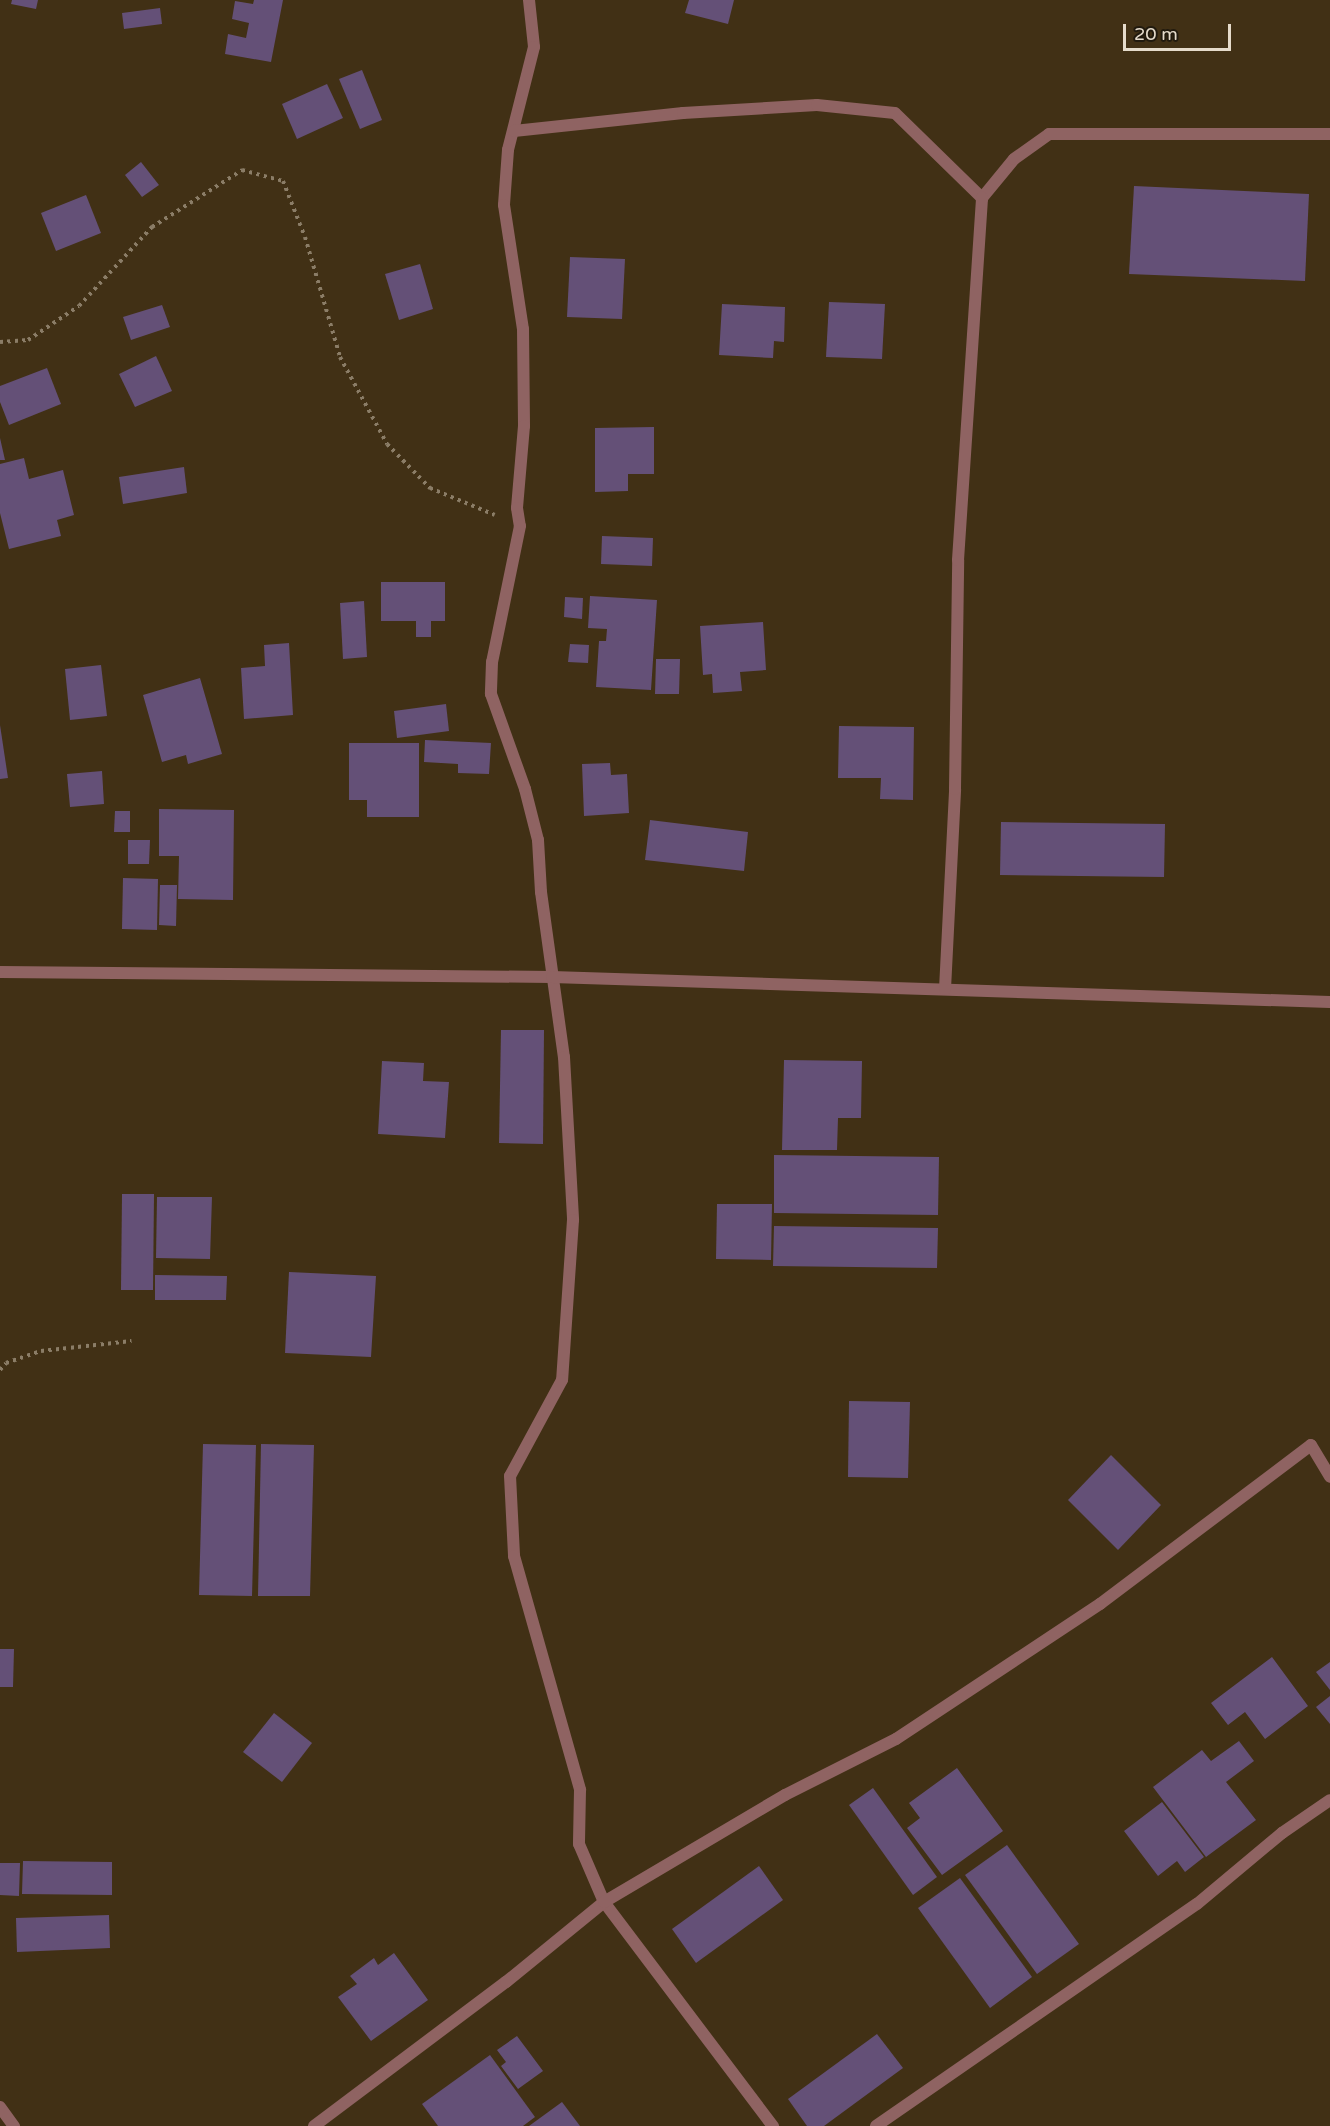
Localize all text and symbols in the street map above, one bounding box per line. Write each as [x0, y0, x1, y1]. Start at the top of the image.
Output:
scale bar [1126, 12, 1234, 50]
text: 20 m [1134, 23, 1178, 45]

